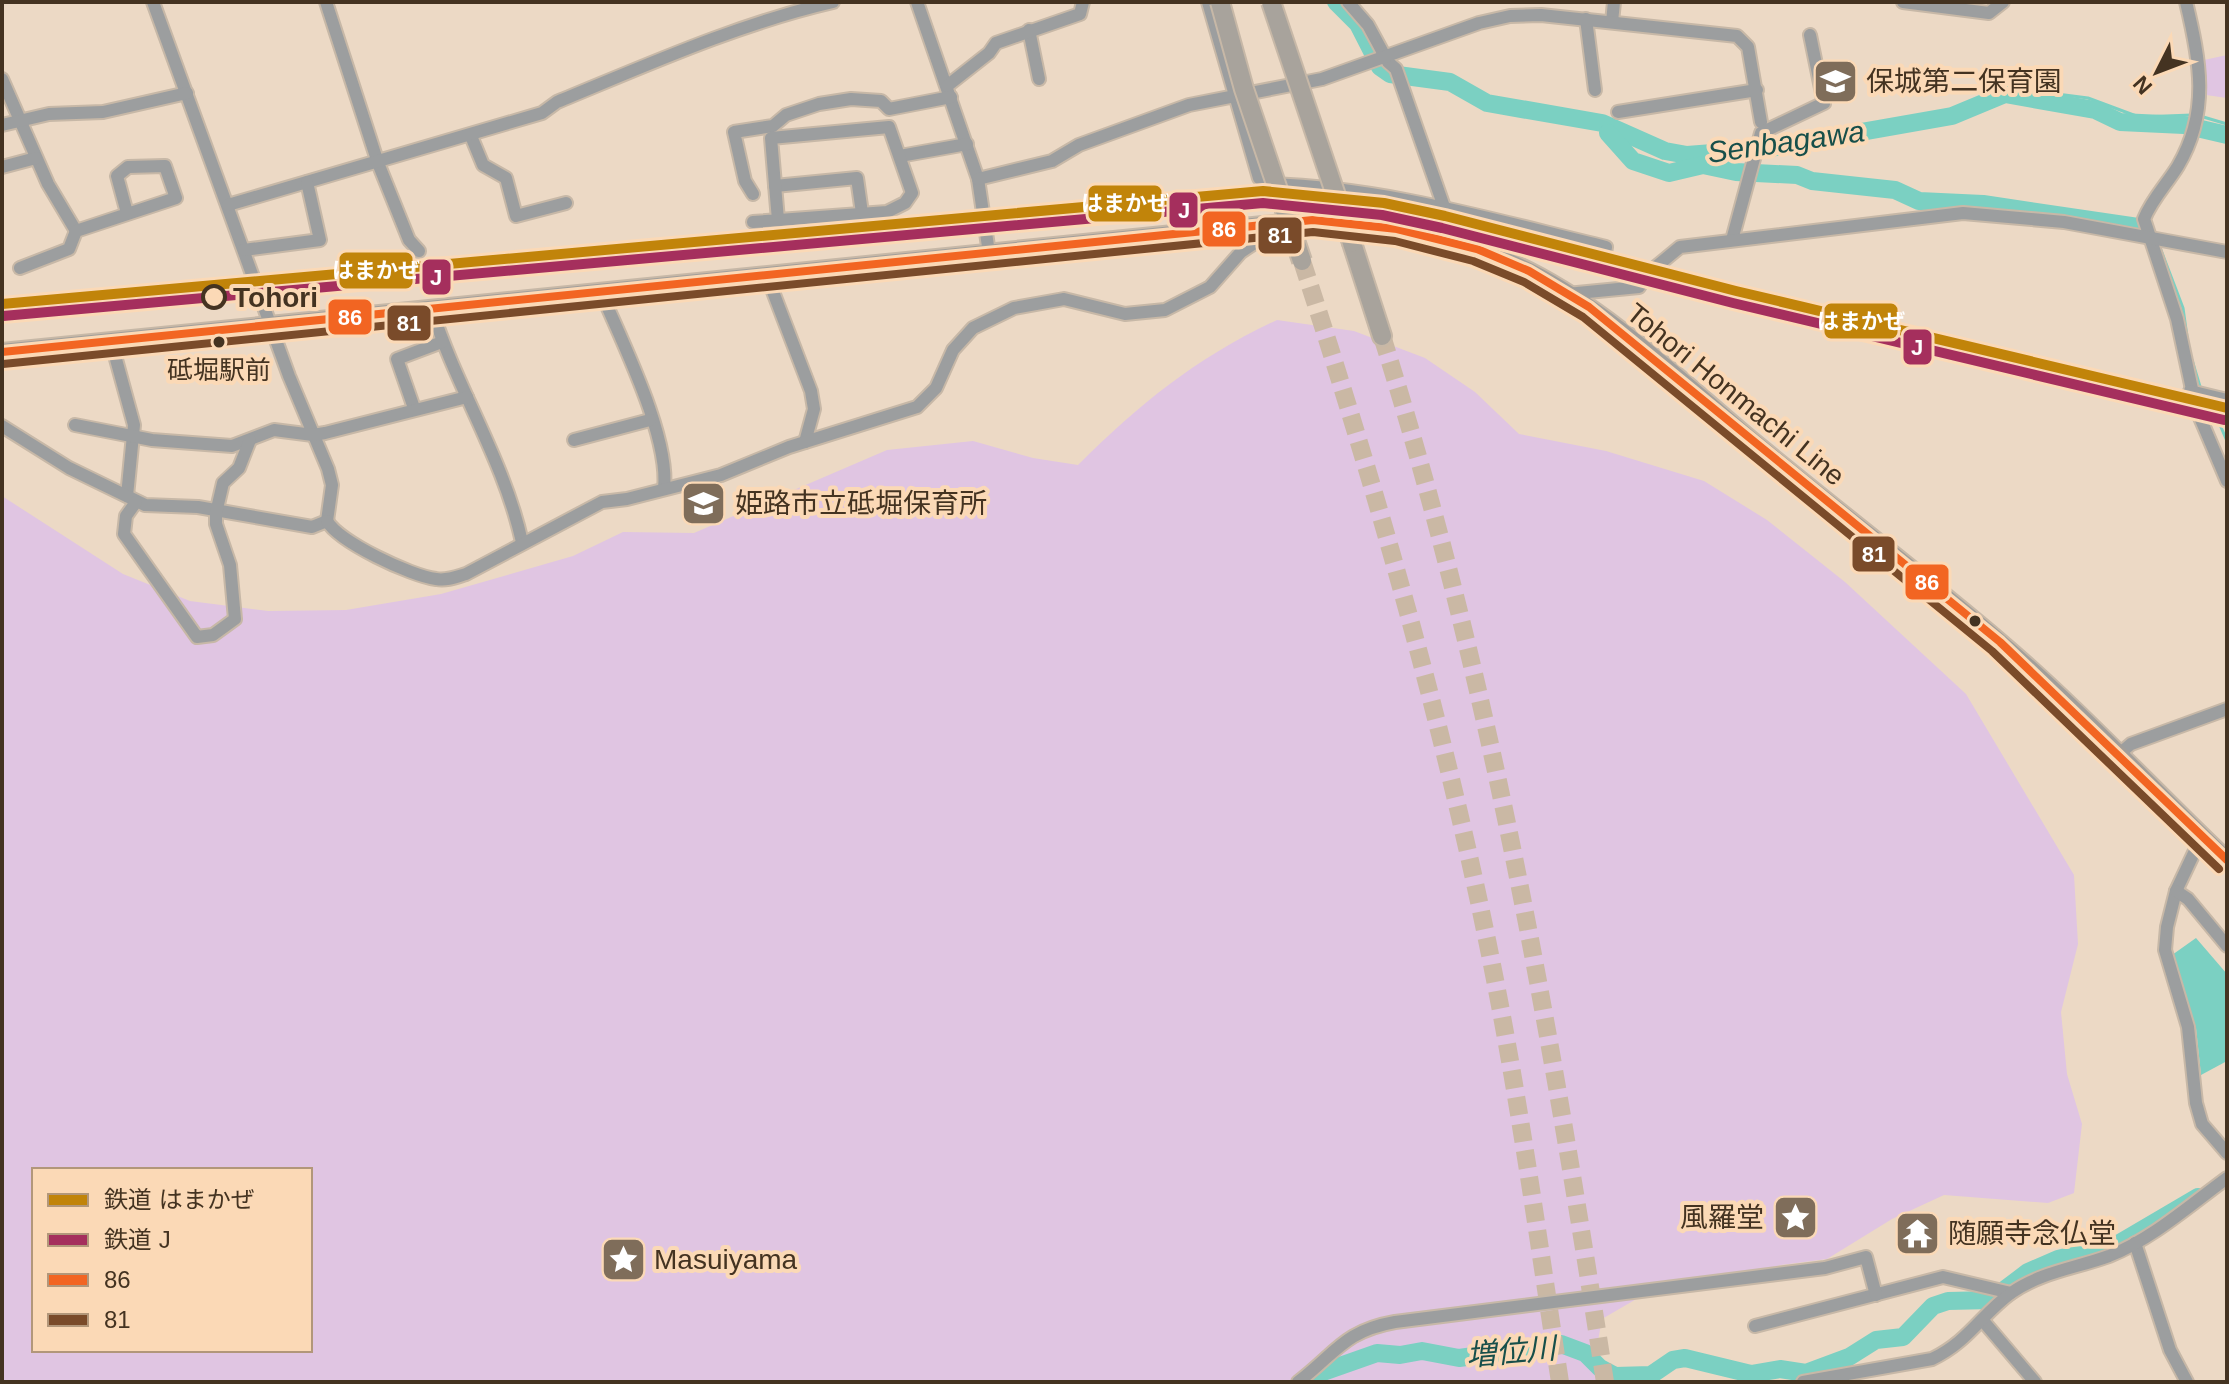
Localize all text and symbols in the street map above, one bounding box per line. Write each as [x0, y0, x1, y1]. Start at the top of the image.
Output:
north arrow [2117, 32, 2197, 112]
school or university icon: 保城第二保育園 [1811, 57, 1859, 105]
place label: 保城第二保育園 [1866, 66, 2062, 97]
text: N [2128, 71, 2157, 99]
water label: Senbagawa [1705, 114, 1867, 169]
line badge: はまかぜ [1087, 184, 1163, 223]
text: はまかぜ [1081, 191, 1169, 216]
line badge: J [1168, 191, 1199, 229]
text: J [1178, 198, 1190, 223]
line badge: 86 [1201, 210, 1247, 248]
line badge: 81 [1257, 216, 1303, 255]
text: 86 [1212, 217, 1236, 242]
text: 81 [1268, 223, 1292, 248]
line badge: はまかぜ [338, 251, 414, 290]
text: はまかぜ [332, 258, 420, 283]
line badge: J [421, 258, 452, 296]
text: J [430, 265, 442, 290]
place label: Tohori [233, 282, 318, 313]
marker: Tohori [202, 285, 226, 309]
street label: Tohori Honmachi Line [1621, 297, 1851, 492]
line badge: 86 [327, 298, 373, 336]
line badge: はまかぜ [1823, 302, 1899, 340]
line badge: 81 [386, 304, 432, 342]
text: 86 [338, 305, 362, 330]
text: はまかぜ [1817, 309, 1905, 334]
text: 81 [397, 311, 421, 336]
line badge: J [1902, 328, 1933, 366]
marker: 砥堀駅前 [211, 334, 227, 350]
text: J [1911, 335, 1923, 360]
place label: 砥堀駅前 [167, 355, 271, 385]
school or university icon: 姫路市立砥堀保育所 [680, 479, 728, 527]
place label: 姫路市立砥堀保育所 [735, 488, 987, 519]
line badge: 81 [1851, 535, 1896, 573]
text: 81 [1862, 542, 1886, 567]
line badge: 86 [1904, 563, 1950, 601]
text: 86 [1915, 570, 1939, 595]
unlabelled marker [1967, 613, 1983, 629]
legend [32, 1168, 312, 1352]
text: 鉄道 はまかぜ [104, 1186, 255, 1213]
place icon: 風羅堂 [1771, 1193, 1819, 1241]
place label: 風羅堂 [1680, 1202, 1764, 1233]
temple icon: 随願寺念仏堂 [1893, 1209, 1941, 1257]
place label: 随願寺念仏堂 [1948, 1218, 2116, 1249]
text: 鉄道 J [104, 1226, 171, 1253]
place icon: Masuiyama [599, 1235, 647, 1283]
place label: Masuiyama [654, 1244, 798, 1275]
text: 86 [104, 1266, 131, 1293]
text: 81 [104, 1306, 131, 1333]
water label: 増位川 [1465, 1331, 1560, 1372]

